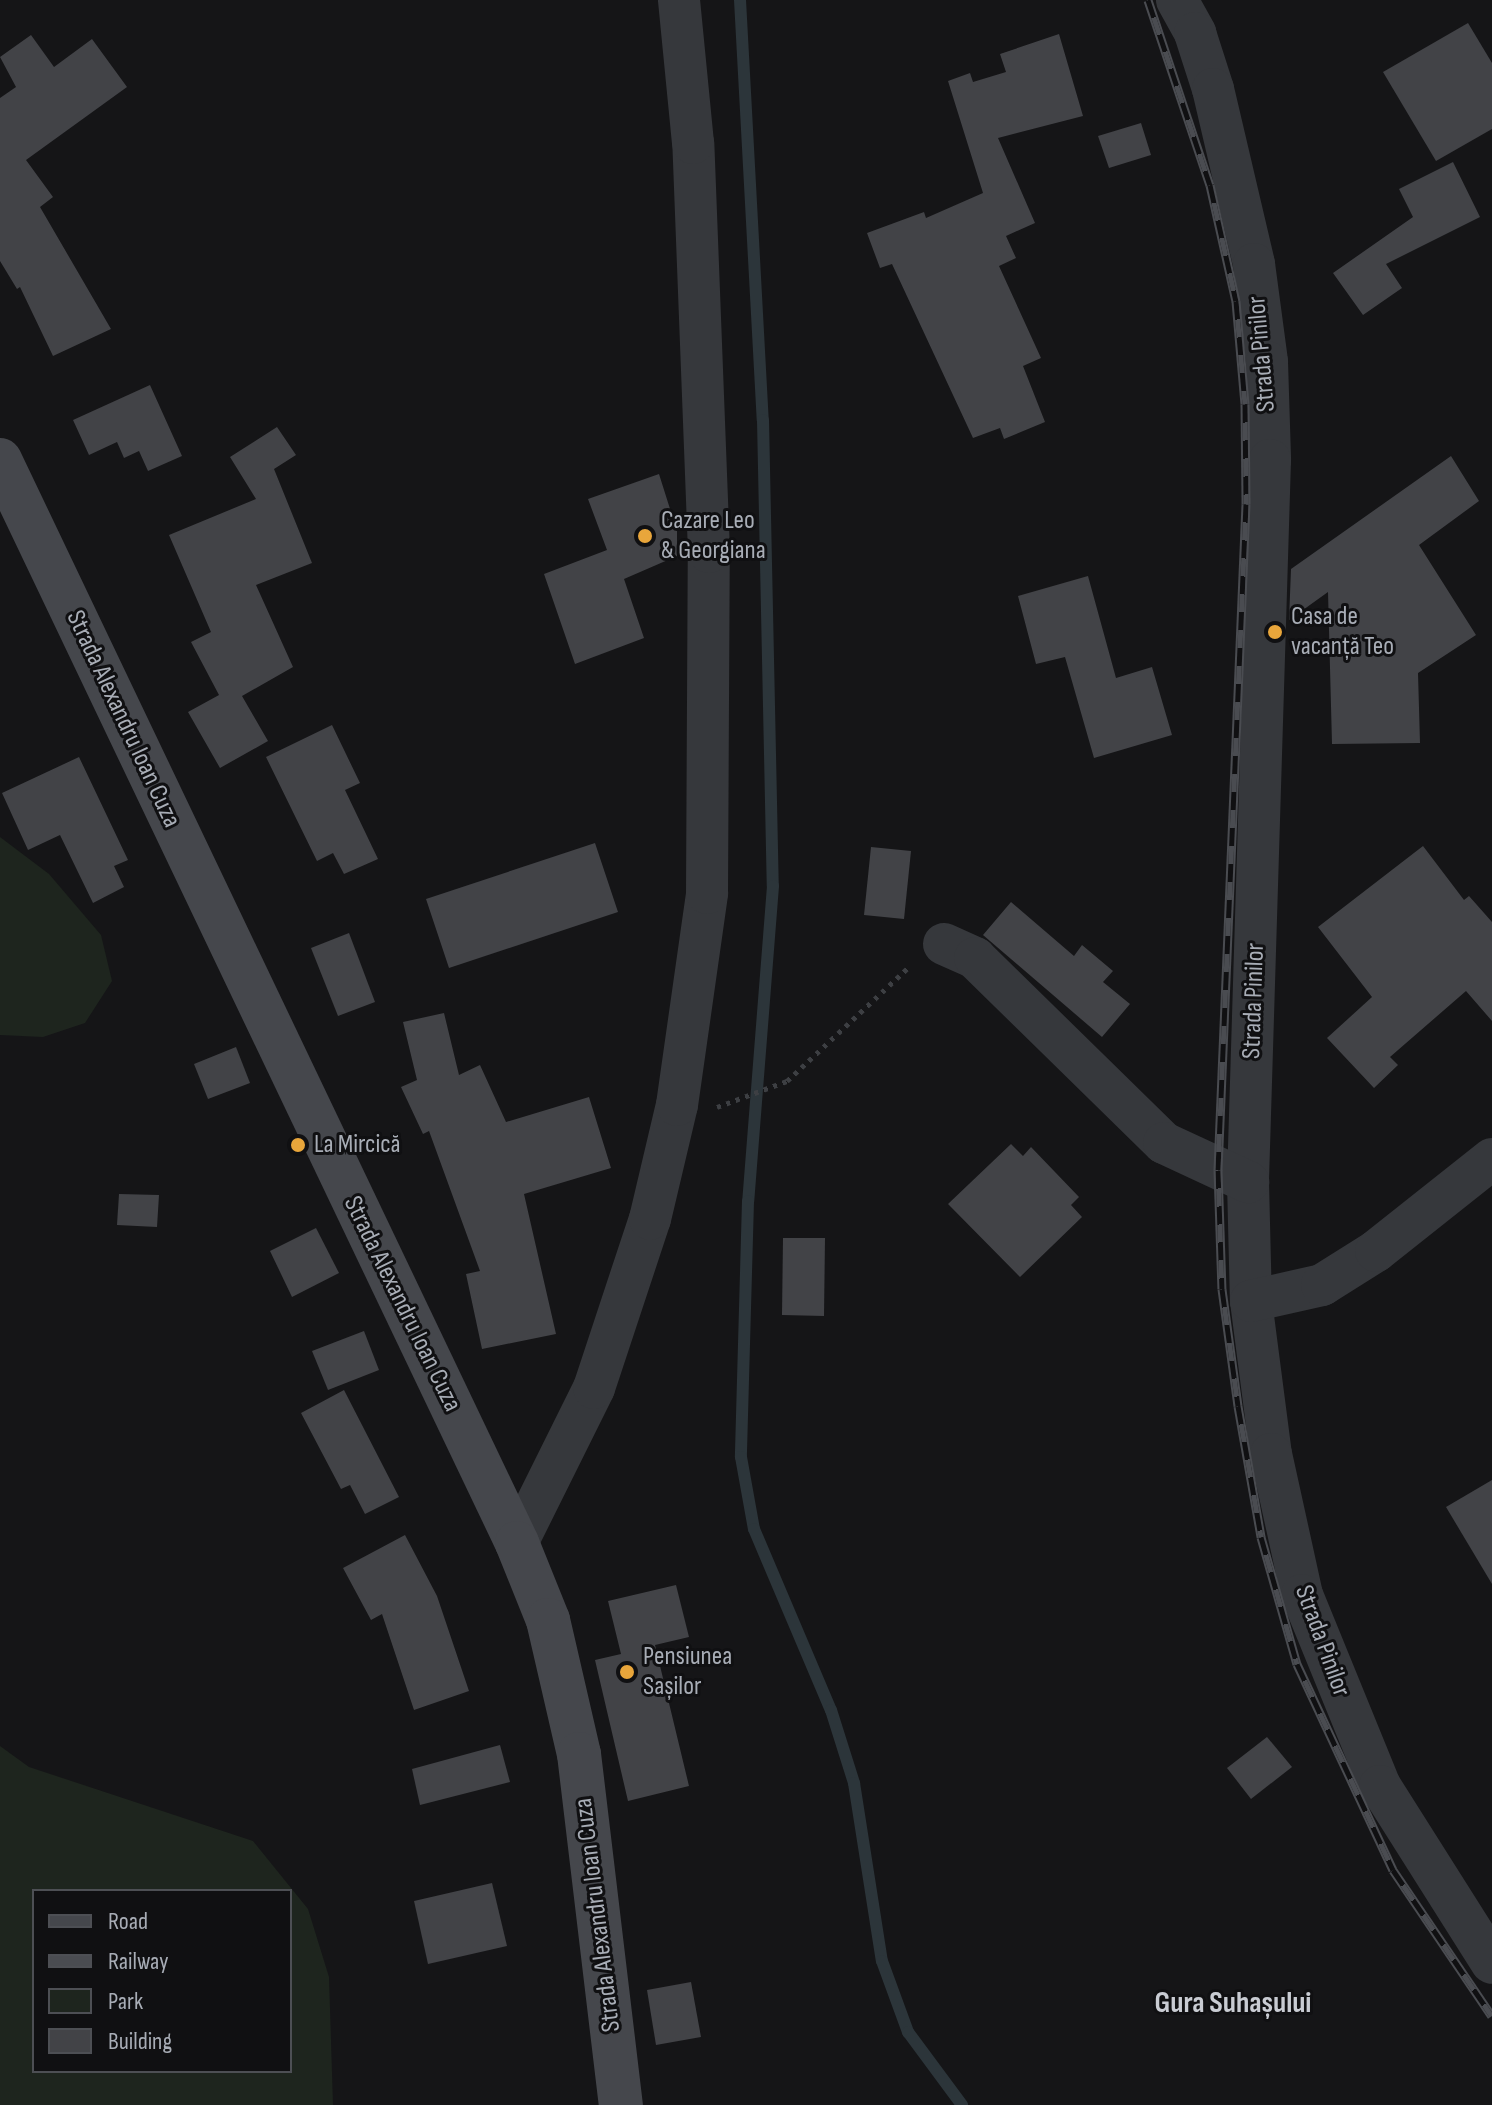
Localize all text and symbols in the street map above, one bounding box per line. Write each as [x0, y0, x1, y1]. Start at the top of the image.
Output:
street label: Strada Pinilor [1241, 295, 1283, 413]
place label: Cazare Leo & Georgiana [661, 505, 766, 566]
marker: Cazare Leo & Georgiana [636, 527, 654, 545]
place label: Casa de vacanță Teo [1291, 601, 1394, 662]
street label: Strada Alexandru Ioan Cuza [59, 606, 187, 832]
marker: Casa de vacanță Teo [1266, 623, 1284, 641]
street label: Strada Pinilor [1236, 943, 1272, 1059]
place label: La Mircică [314, 1129, 400, 1161]
marker: La Mircică [289, 1136, 307, 1154]
street label: Strada Alexandru Ioan Cuza [336, 1191, 468, 1417]
street label: Strada Pinilor [1288, 1581, 1356, 1701]
place label: Pensiunea Sașilor [643, 1641, 732, 1702]
marker: Pensiunea Sașilor [618, 1663, 636, 1681]
street label: Strada Alexandru Ioan Cuza [568, 1796, 628, 2034]
legend [32, 1889, 292, 2073]
text: Road [108, 1907, 148, 1936]
text: Railway [108, 1947, 168, 1976]
district label: Gura Suhașului [1155, 1985, 1311, 2021]
text: Park [108, 1987, 143, 2016]
text: Building [108, 2027, 172, 2056]

